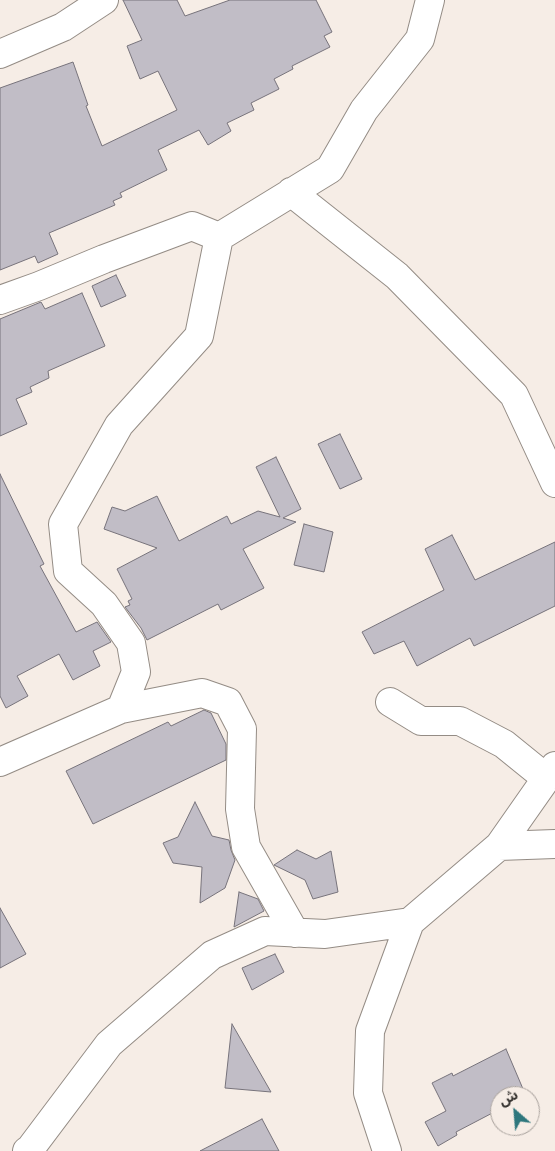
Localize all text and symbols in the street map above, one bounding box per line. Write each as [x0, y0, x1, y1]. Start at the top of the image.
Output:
text: ش [496, 1085, 522, 1112]
north arrow [490, 1086, 540, 1136]

